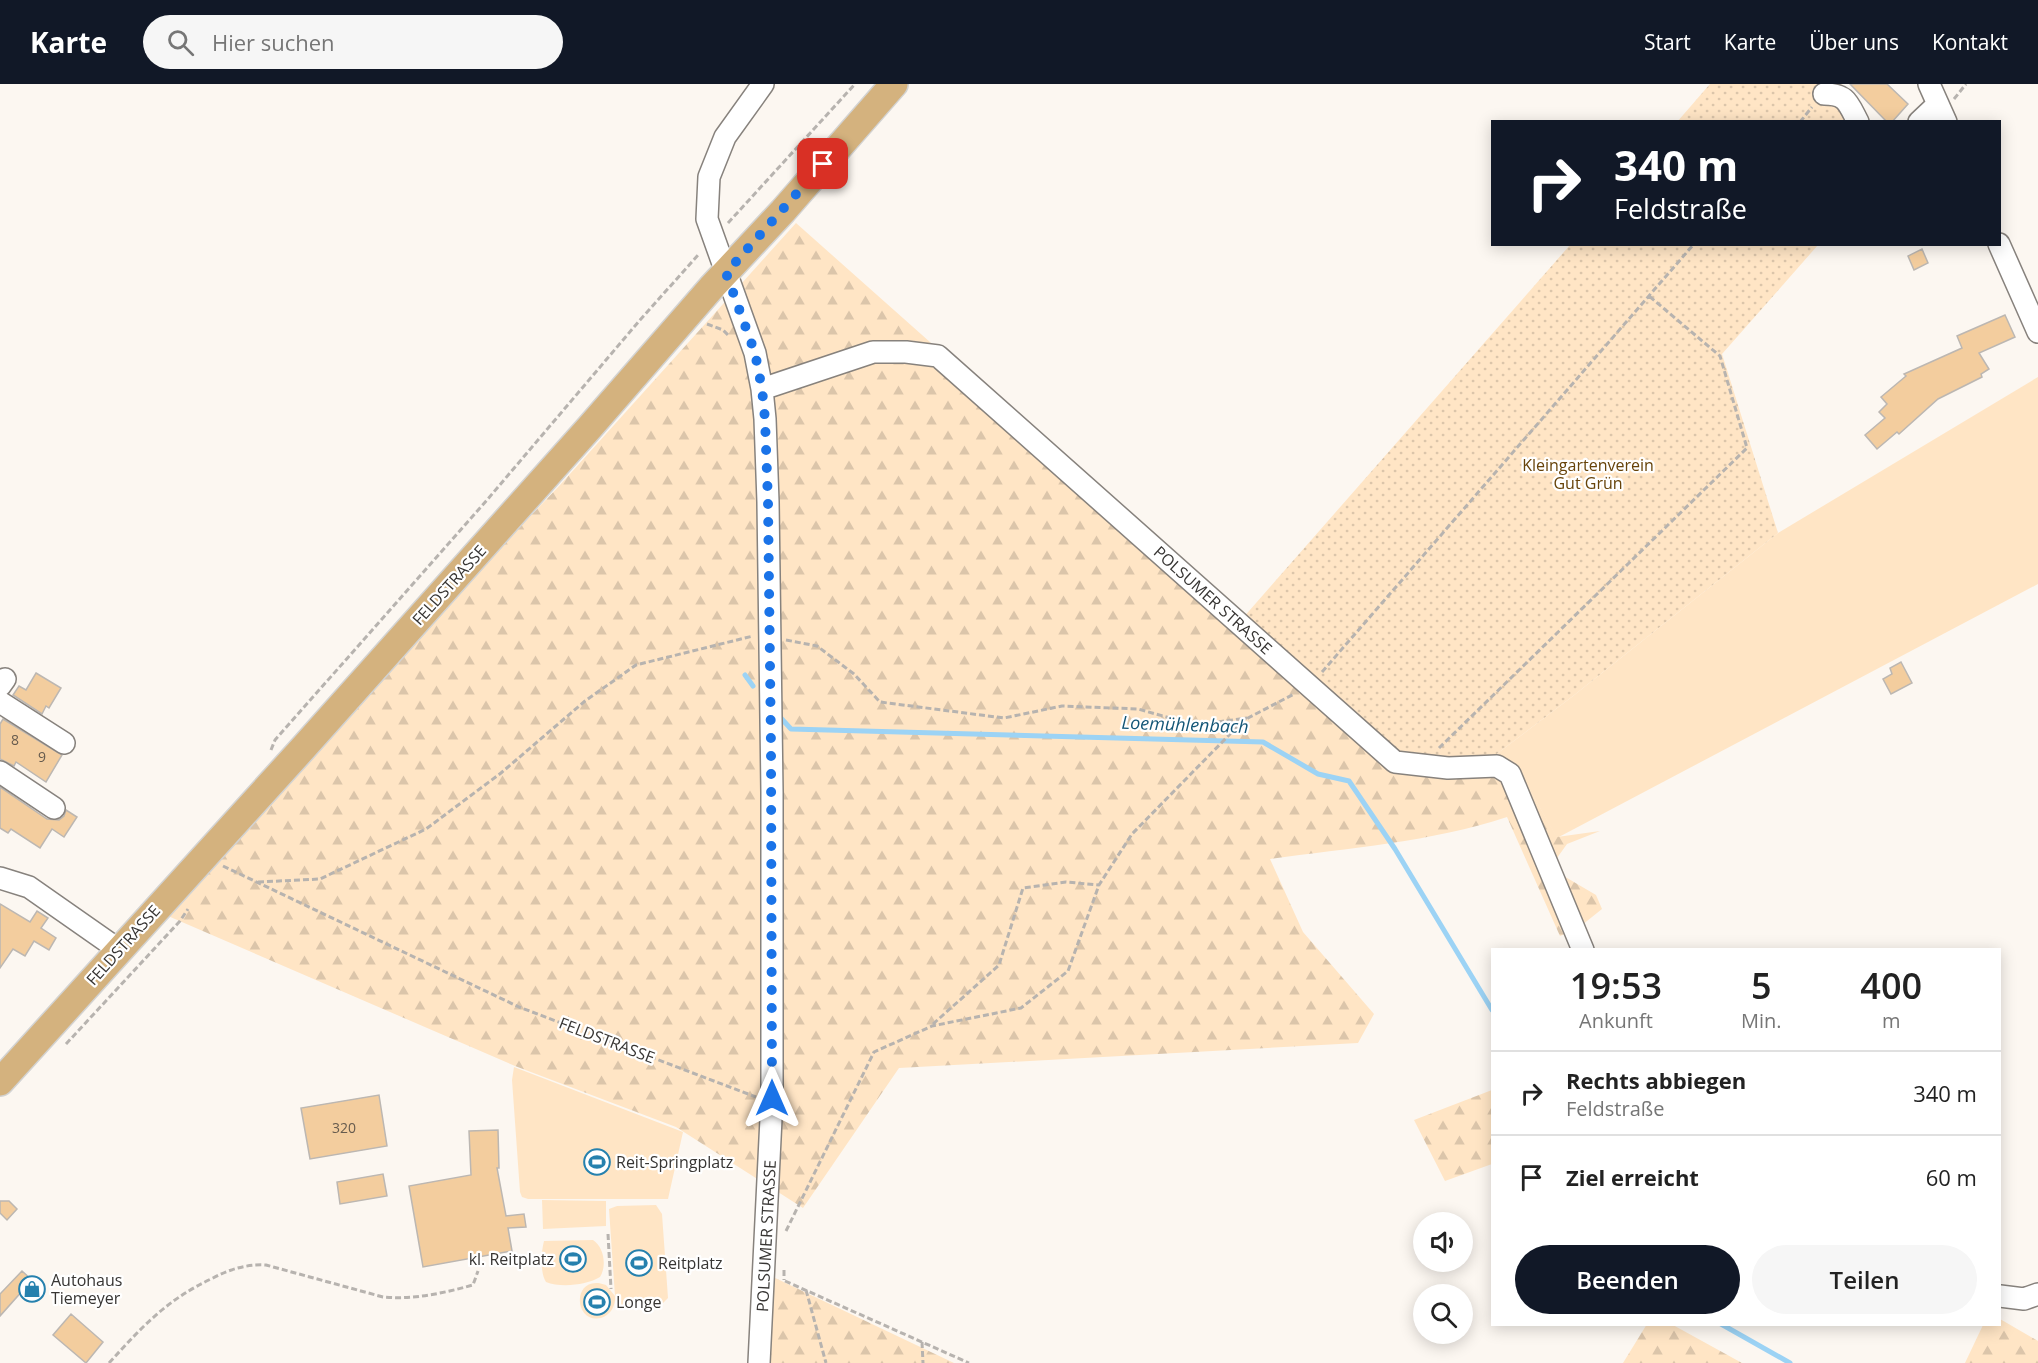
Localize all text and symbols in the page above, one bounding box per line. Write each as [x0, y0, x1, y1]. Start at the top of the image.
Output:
search box [143, 15, 563, 69]
text: Karte [30, 23, 107, 61]
icon: search [164, 26, 197, 59]
text: Hier suchen [212, 27, 335, 57]
text: Start [1644, 28, 1691, 56]
text: Karte [1724, 28, 1776, 56]
text: Über uns [1809, 28, 1899, 56]
text: Kontakt [1932, 28, 2008, 56]
text: 340 m [1614, 136, 1738, 193]
pin [797, 138, 848, 189]
icon: right [1515, 144, 1593, 222]
icon: arrive [806, 147, 839, 180]
text: Feldstraße [1614, 190, 1747, 227]
park label: Kleingartenverein Gut Grün [1522, 454, 1654, 494]
street label: FELDSTRASSE [407, 540, 491, 630]
street label: POLSUMER STRASSE [1149, 541, 1277, 659]
water label: Loemühlenbach [1121, 710, 1249, 738]
house number: 8 [11, 730, 19, 749]
house number: 9 [38, 747, 46, 766]
street label: FELDSTRASSE [81, 900, 165, 990]
text: 19:53 [1570, 961, 1662, 1010]
text: 5 [1751, 961, 1772, 1010]
text: 400 [1860, 961, 1922, 1010]
text: Ankunft [1579, 1007, 1653, 1034]
text: Min. [1741, 1007, 1781, 1034]
text: m [1882, 1007, 1900, 1034]
street label: FELDSTRASSE [556, 1012, 658, 1068]
text: Rechts abbiegen [1566, 1065, 1746, 1095]
position arrow [740, 1066, 804, 1130]
icon: right [1515, 1077, 1548, 1110]
text: 340 m [1913, 1078, 1977, 1108]
text: Feldstraße [1566, 1095, 1664, 1122]
house number: 320 [332, 1118, 356, 1137]
sports icon: Reit-Springplatz [582, 1147, 612, 1177]
place label: Reit-Springplatz [616, 1151, 733, 1173]
street label: POLSUMER STRASSE [751, 1159, 781, 1313]
icon: arrive [1515, 1161, 1548, 1194]
text: Ziel erreicht [1566, 1162, 1699, 1192]
text: 60 m [1926, 1162, 1977, 1192]
map controls [1413, 1212, 1473, 1344]
button: sound [1413, 1212, 1473, 1272]
sports icon: kl. Reitplatz [558, 1244, 588, 1274]
button: Beenden [1515, 1245, 1740, 1314]
button: Teilen [1752, 1245, 1977, 1314]
place label: kl. Reitplatz [469, 1248, 554, 1270]
sports icon: Reitplatz [624, 1248, 654, 1278]
place label: Reitplatz [658, 1252, 723, 1274]
place label: Autohaus Tiemeyer [51, 1269, 122, 1309]
shop icon: Autohaus Tiemeyer [17, 1274, 47, 1304]
button: search [1413, 1284, 1473, 1344]
sports icon: Longe [582, 1287, 612, 1317]
place label: Longe [616, 1291, 661, 1313]

